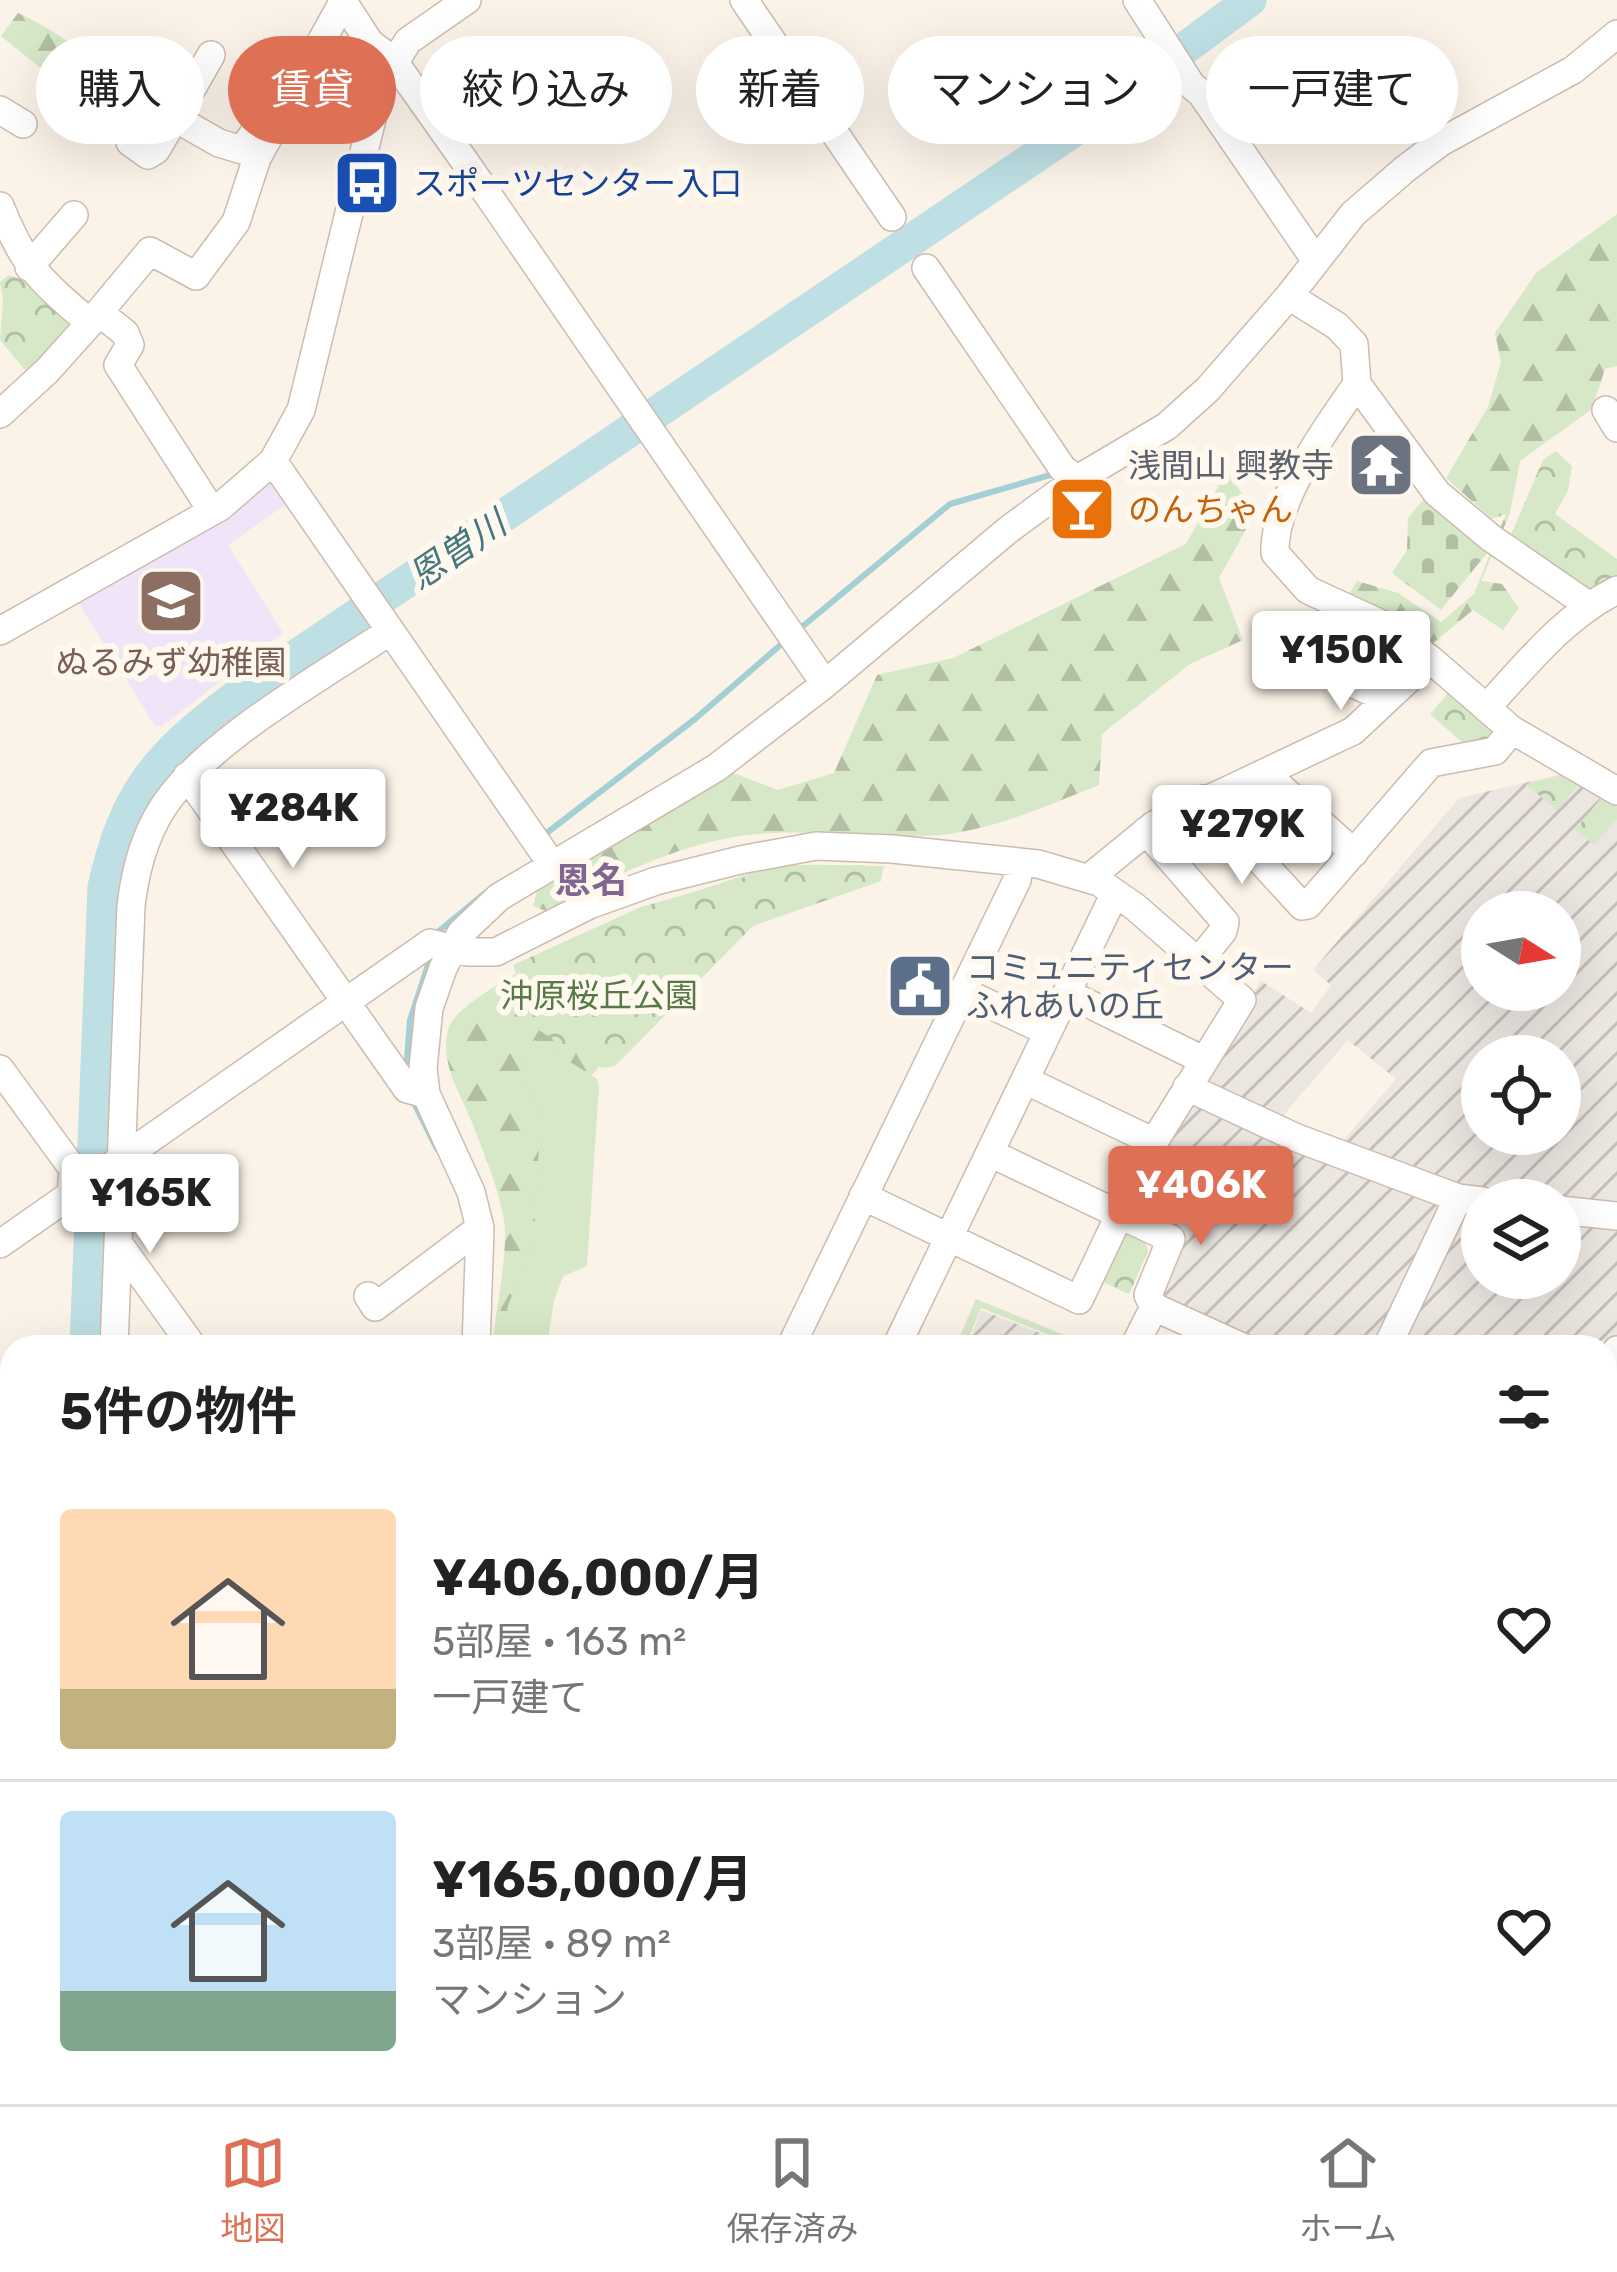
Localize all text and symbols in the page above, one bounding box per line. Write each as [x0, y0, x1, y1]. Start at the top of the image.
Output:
chip: 購入 [36, 36, 204, 144]
chip: 賃貸 [228, 36, 396, 144]
chip: 絞り込み [420, 36, 672, 144]
chip: 新着 [696, 36, 864, 144]
chip: マンション [888, 36, 1182, 144]
chip: 一戸建て [1206, 36, 1458, 144]
bus stop icon: スポーツセンター入口 [332, 148, 402, 218]
place label: スポーツセンター入口 [413, 164, 742, 203]
temple icon: 浅間山 興教寺 [1346, 430, 1416, 500]
place label: 浅間山 興教寺 [1128, 446, 1334, 485]
bar icon: のんちゃん [1047, 474, 1117, 544]
place label: のんちゃん [1128, 490, 1293, 529]
water label: 恩曽川 [400, 500, 517, 598]
school or university icon: ぬるみず幼稚園 [136, 566, 206, 636]
pin: ¥150K [1257, 611, 1425, 713]
text: ¥150K [1279, 627, 1403, 673]
place label: ぬるみず幼稚園 [56, 643, 287, 682]
pin: ¥284K [209, 769, 377, 871]
text: ¥284K [227, 785, 359, 831]
pin: ¥279K [1158, 785, 1326, 887]
text: ¥279K [1179, 801, 1305, 847]
district label: 恩名 [555, 859, 627, 902]
north arrow [1461, 891, 1581, 1011]
map controls [1461, 891, 1581, 1299]
place label: コミュニティセンター ふれあいの丘 [966, 948, 1294, 1025]
public building icon: コミュニティセンター ふれあいの丘 [885, 951, 955, 1021]
park label: 沖原桜丘公園 [500, 976, 698, 1015]
button: locate [1461, 1035, 1581, 1155]
pin: ¥406K [1117, 1146, 1285, 1248]
pin: ¥165K [66, 1154, 234, 1256]
text: ¥406K [1135, 1162, 1267, 1208]
text: ¥165K [89, 1170, 211, 1216]
button: layers [1461, 1179, 1581, 1299]
icon: filters [1491, 1374, 1557, 1440]
text: 5件の物件 [60, 1381, 297, 1442]
text: ¥406,000/月 [432, 1547, 765, 1608]
icon: home [156, 1557, 300, 1701]
icon: heart [1491, 1596, 1557, 1662]
text: 5部屋 · 163 m² [432, 1619, 686, 1665]
text: 一戸建て [432, 1675, 588, 1721]
text: ¥165,000/月 [432, 1849, 753, 1910]
icon: home [156, 1859, 300, 2003]
icon: heart [1491, 1898, 1557, 1964]
text: 3部屋 · 89 m² [432, 1921, 671, 1967]
text: マンション [432, 1977, 627, 2023]
tab: 地図 [220, 2130, 286, 2250]
tab: 保存済み [726, 2130, 858, 2250]
tab: ホーム [1299, 2130, 1397, 2250]

